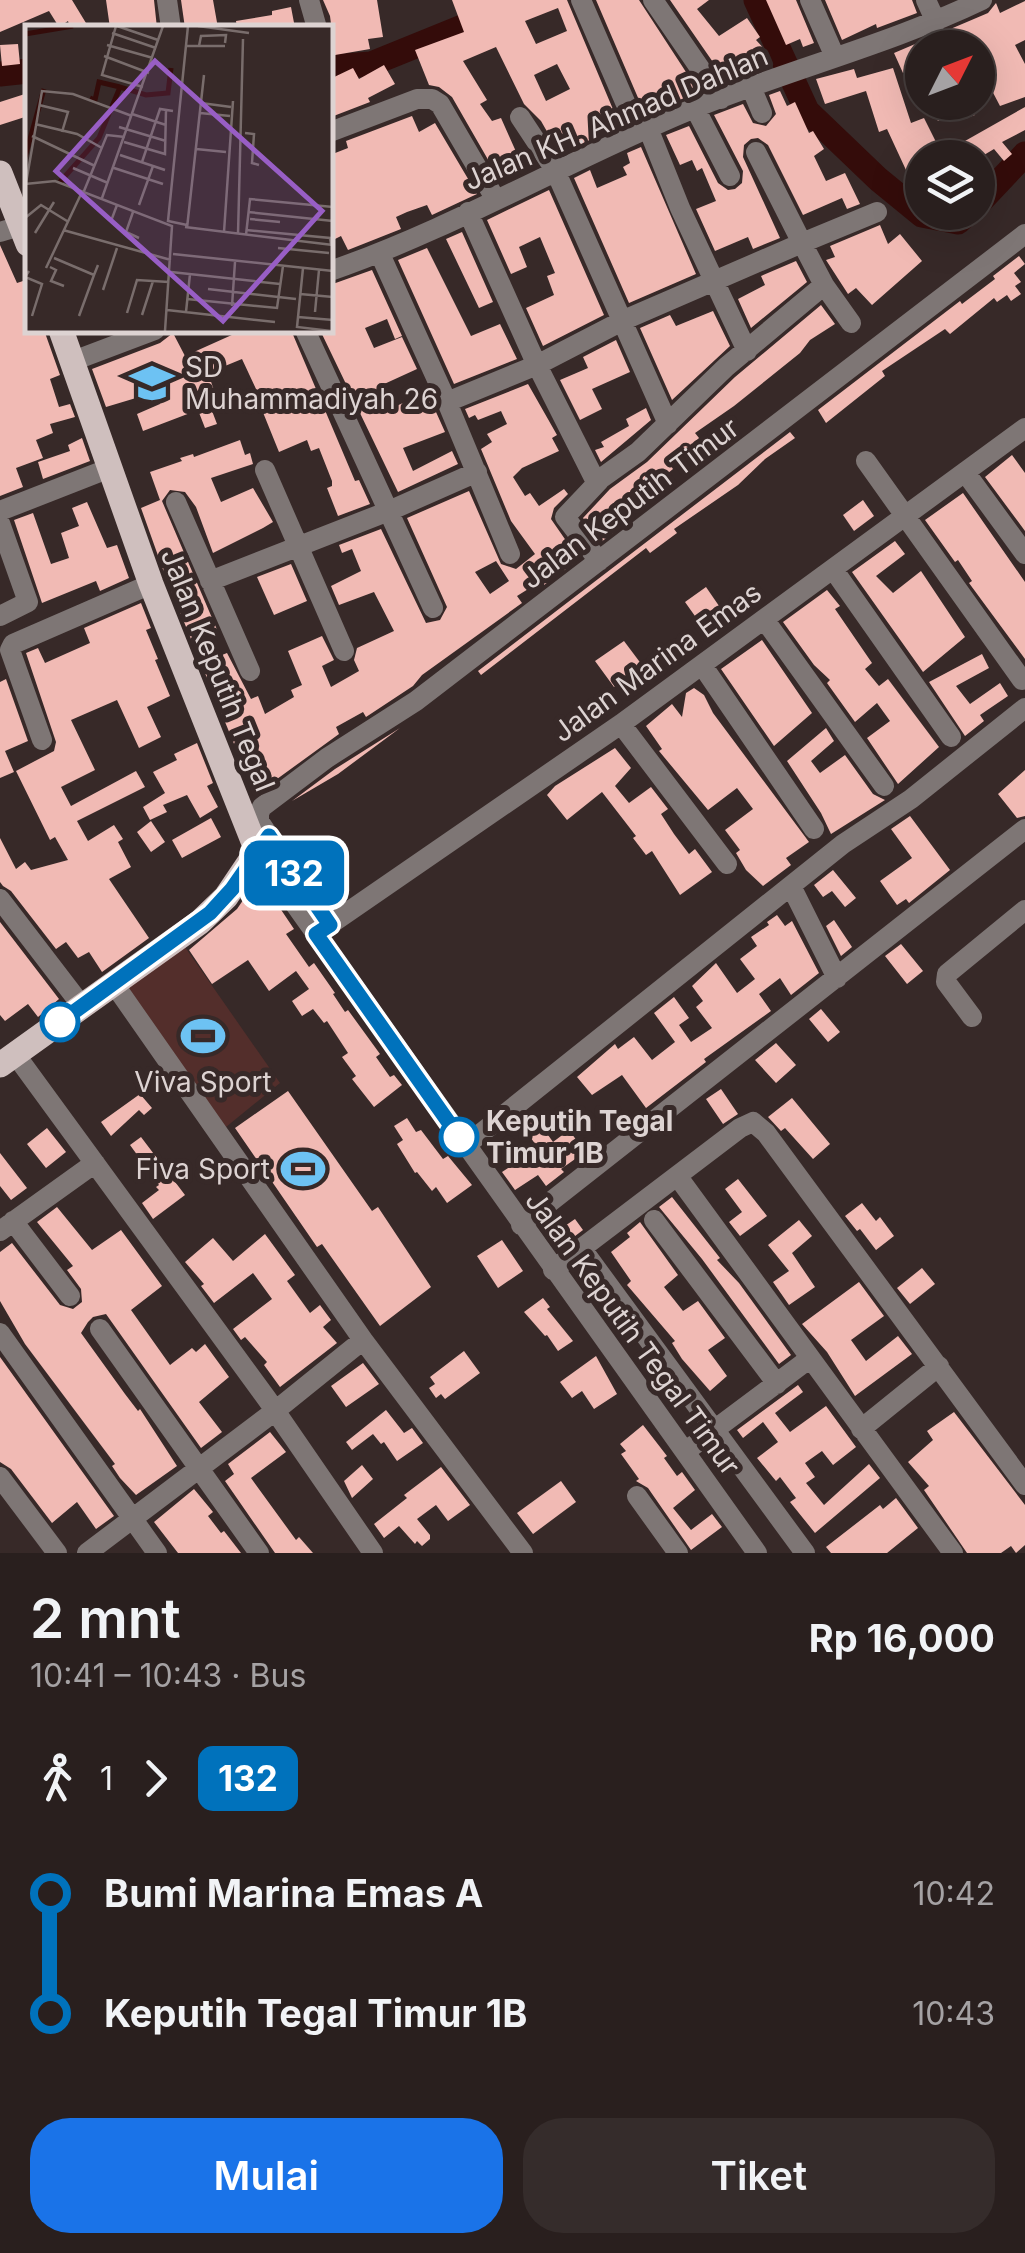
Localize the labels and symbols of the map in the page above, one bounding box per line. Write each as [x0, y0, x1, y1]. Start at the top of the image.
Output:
inset map [25, 25, 332, 332]
north arrow [905, 30, 995, 120]
street label: Jalan KH. Ahmad Dahlan [459, 38, 773, 198]
place label: SD Muhammadiyah 26 [185, 350, 438, 416]
school or university icon: SD Muhammadiyah 26 [128, 359, 176, 407]
street label: Jalan Keputih Timur [515, 410, 745, 596]
street label: Jalan Keputih Tegal [154, 544, 282, 796]
street label: Jalan Marina Emas [546, 575, 768, 749]
line badge: 132 [236, 840, 352, 906]
unlabelled marker [41, 1003, 79, 1041]
sports icon: Viva Sport [179, 1012, 227, 1060]
place label: Viva Sport [134, 1065, 272, 1099]
place label: Keputih Tegal Timur 1B [486, 1104, 673, 1170]
marker: Keputih Tegal Timur 1B [440, 1118, 478, 1156]
sports icon: Fiva Sport [279, 1145, 327, 1193]
place label: Fiva Sport [135, 1152, 270, 1186]
street label: Jalan Keputih Tegal Timur [518, 1184, 748, 1482]

